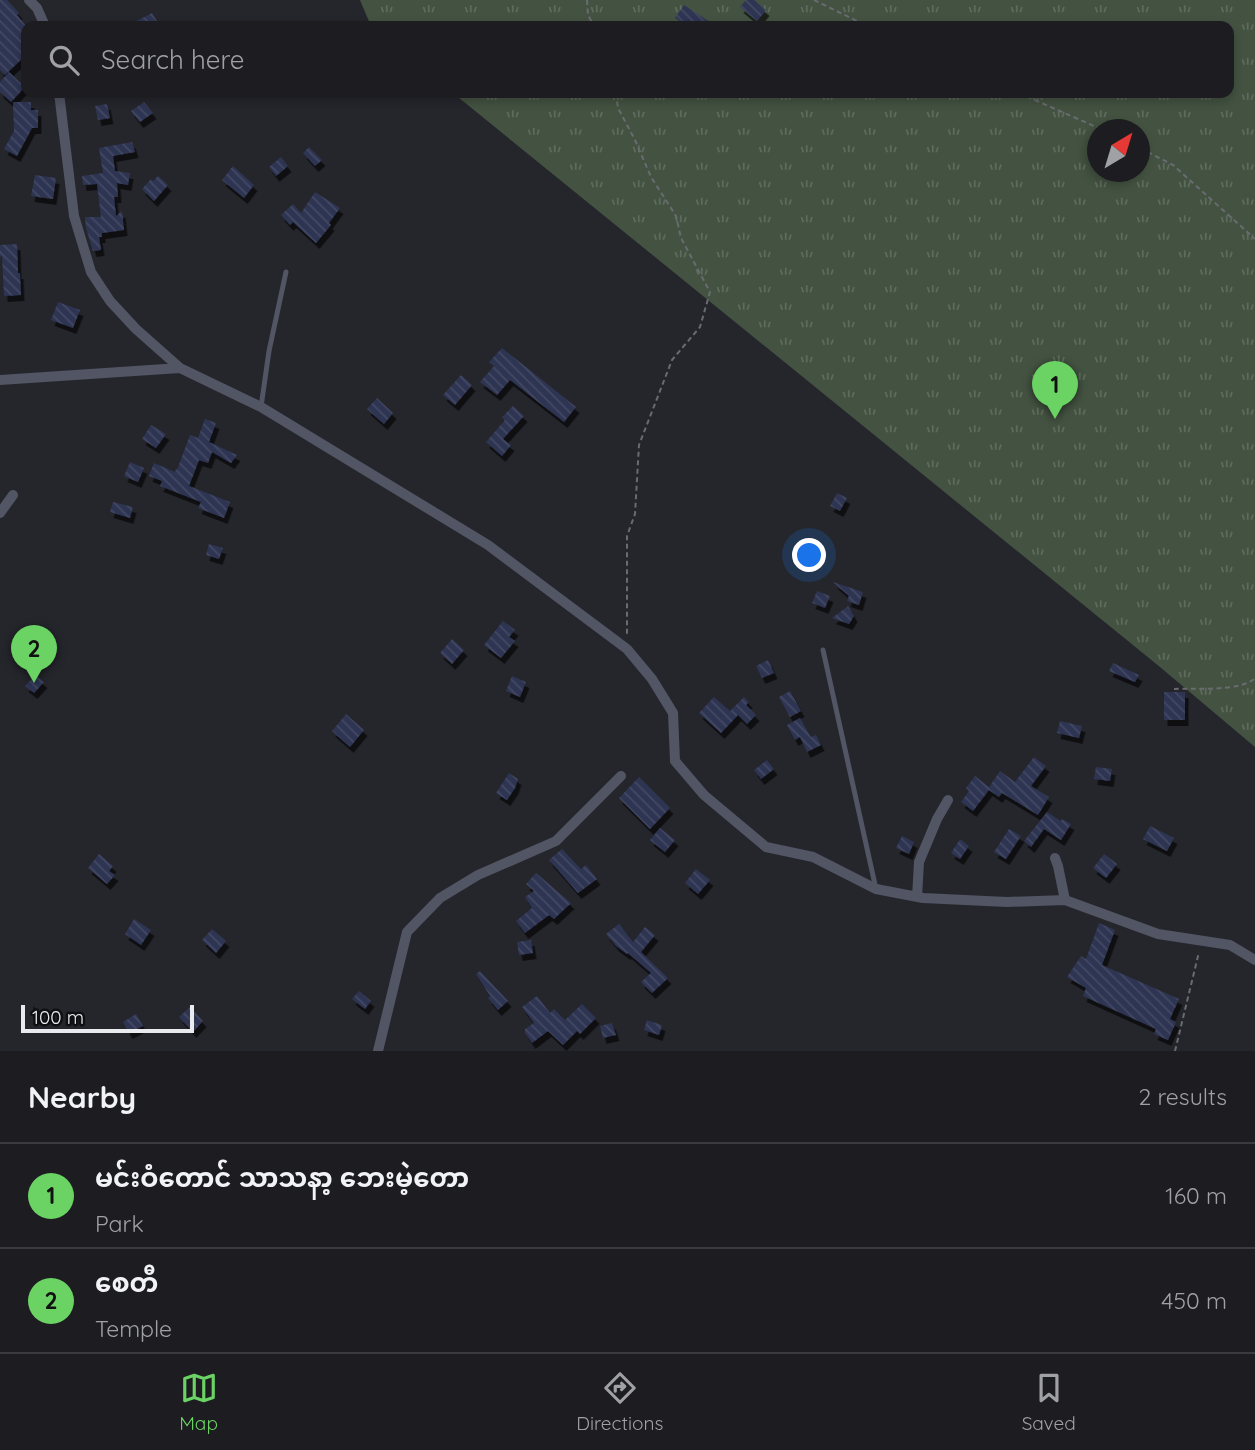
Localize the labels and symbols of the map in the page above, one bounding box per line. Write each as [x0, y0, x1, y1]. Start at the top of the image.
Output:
north arrow [1087, 119, 1150, 182]
pin: 1 [1032, 361, 1078, 419]
your location [792, 538, 826, 572]
pin: 2 [11, 625, 57, 683]
scale bar [21, 1002, 194, 1034]

